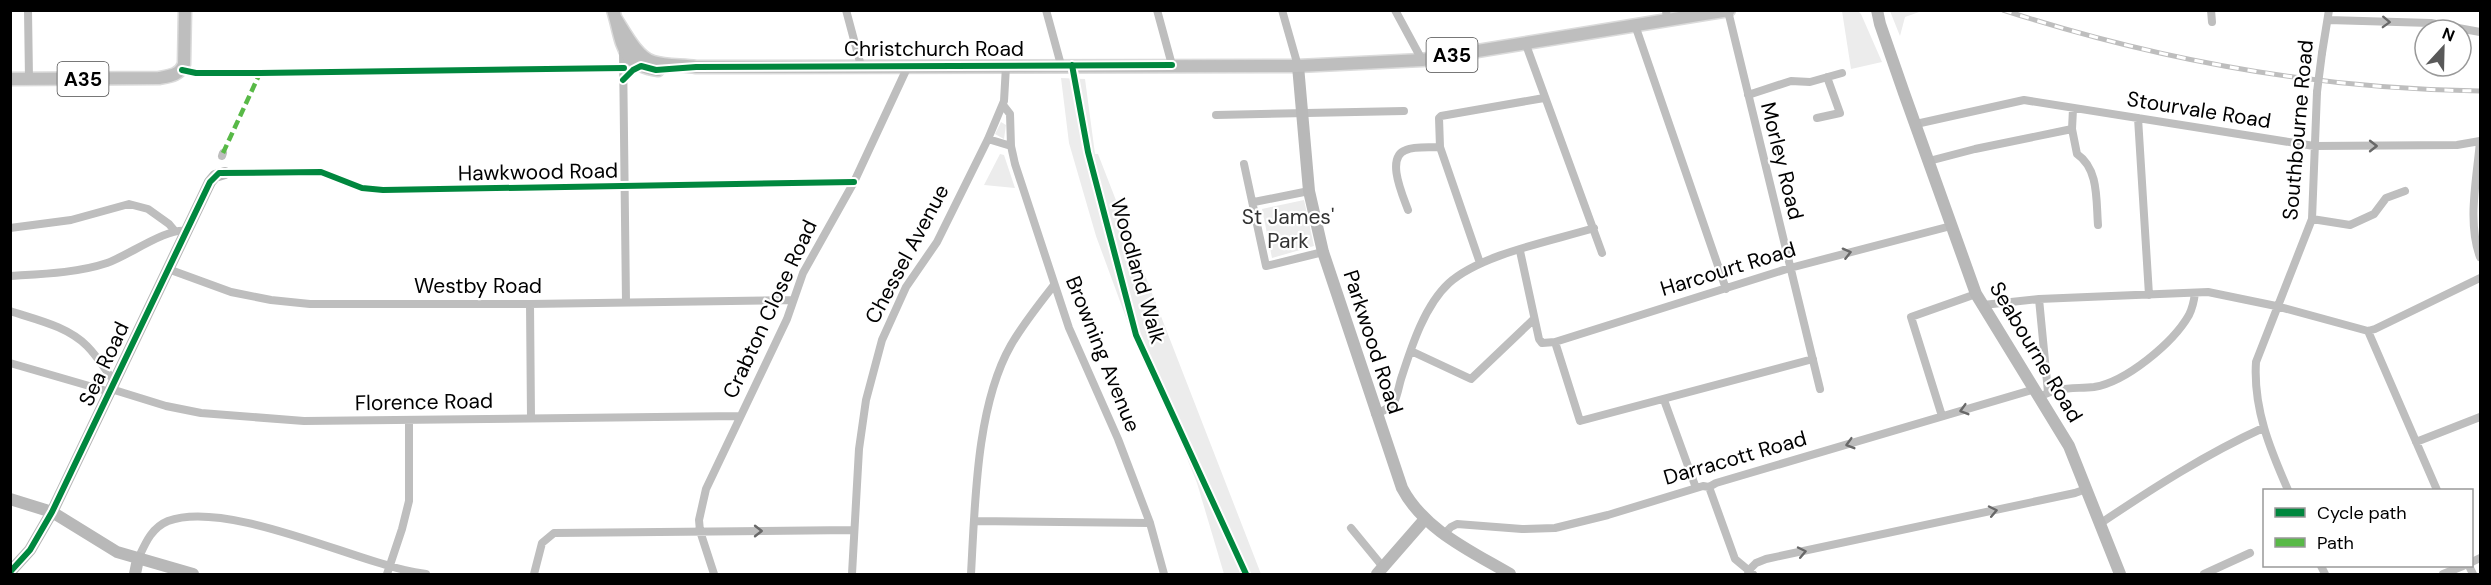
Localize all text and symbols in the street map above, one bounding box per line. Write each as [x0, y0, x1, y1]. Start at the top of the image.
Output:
one-way arrow [2382, 15, 2391, 28]
north arrow [2413, 18, 2473, 78]
text: N [2439, 23, 2458, 46]
street label: Christchurch Road [844, 35, 1024, 63]
road number: A35 [1426, 38, 1478, 72]
street label: Southbourne Road [2276, 39, 2320, 221]
road number: A35 [58, 62, 109, 96]
street label: Stourvale Road [2125, 85, 2273, 135]
street label: Morley Road [1754, 99, 1810, 223]
one-way arrow [2368, 140, 2377, 152]
street label: Hawkwood Road [458, 157, 618, 187]
street label: Chessel Avenue [859, 180, 955, 328]
street label: Woodland Walk [1104, 195, 1172, 347]
park label: St James' Park [1242, 203, 1334, 255]
street label: Crabton Close Road [716, 215, 824, 403]
street label: Harcourt Road [1657, 235, 1799, 303]
one-way arrow [1841, 248, 1851, 261]
street label: Parkwood Road [1337, 267, 1409, 417]
street label: Westby Road [414, 272, 542, 300]
street label: Browning Avenue [1059, 272, 1147, 436]
street label: Seabourne Road [1983, 276, 2089, 428]
street label: Sea Road [72, 317, 136, 411]
street label: Florence Road [355, 387, 493, 417]
one-way arrow [1959, 403, 1970, 415]
street label: Darracott Road [1660, 424, 1810, 492]
one-way arrow [1845, 436, 1855, 449]
legend [2263, 489, 2473, 567]
text: Cycle path [2317, 501, 2407, 525]
one-way arrow [1988, 505, 1998, 518]
one-way arrow [754, 525, 763, 537]
text: Path [2317, 531, 2354, 555]
one-way arrow [1797, 546, 1807, 559]

